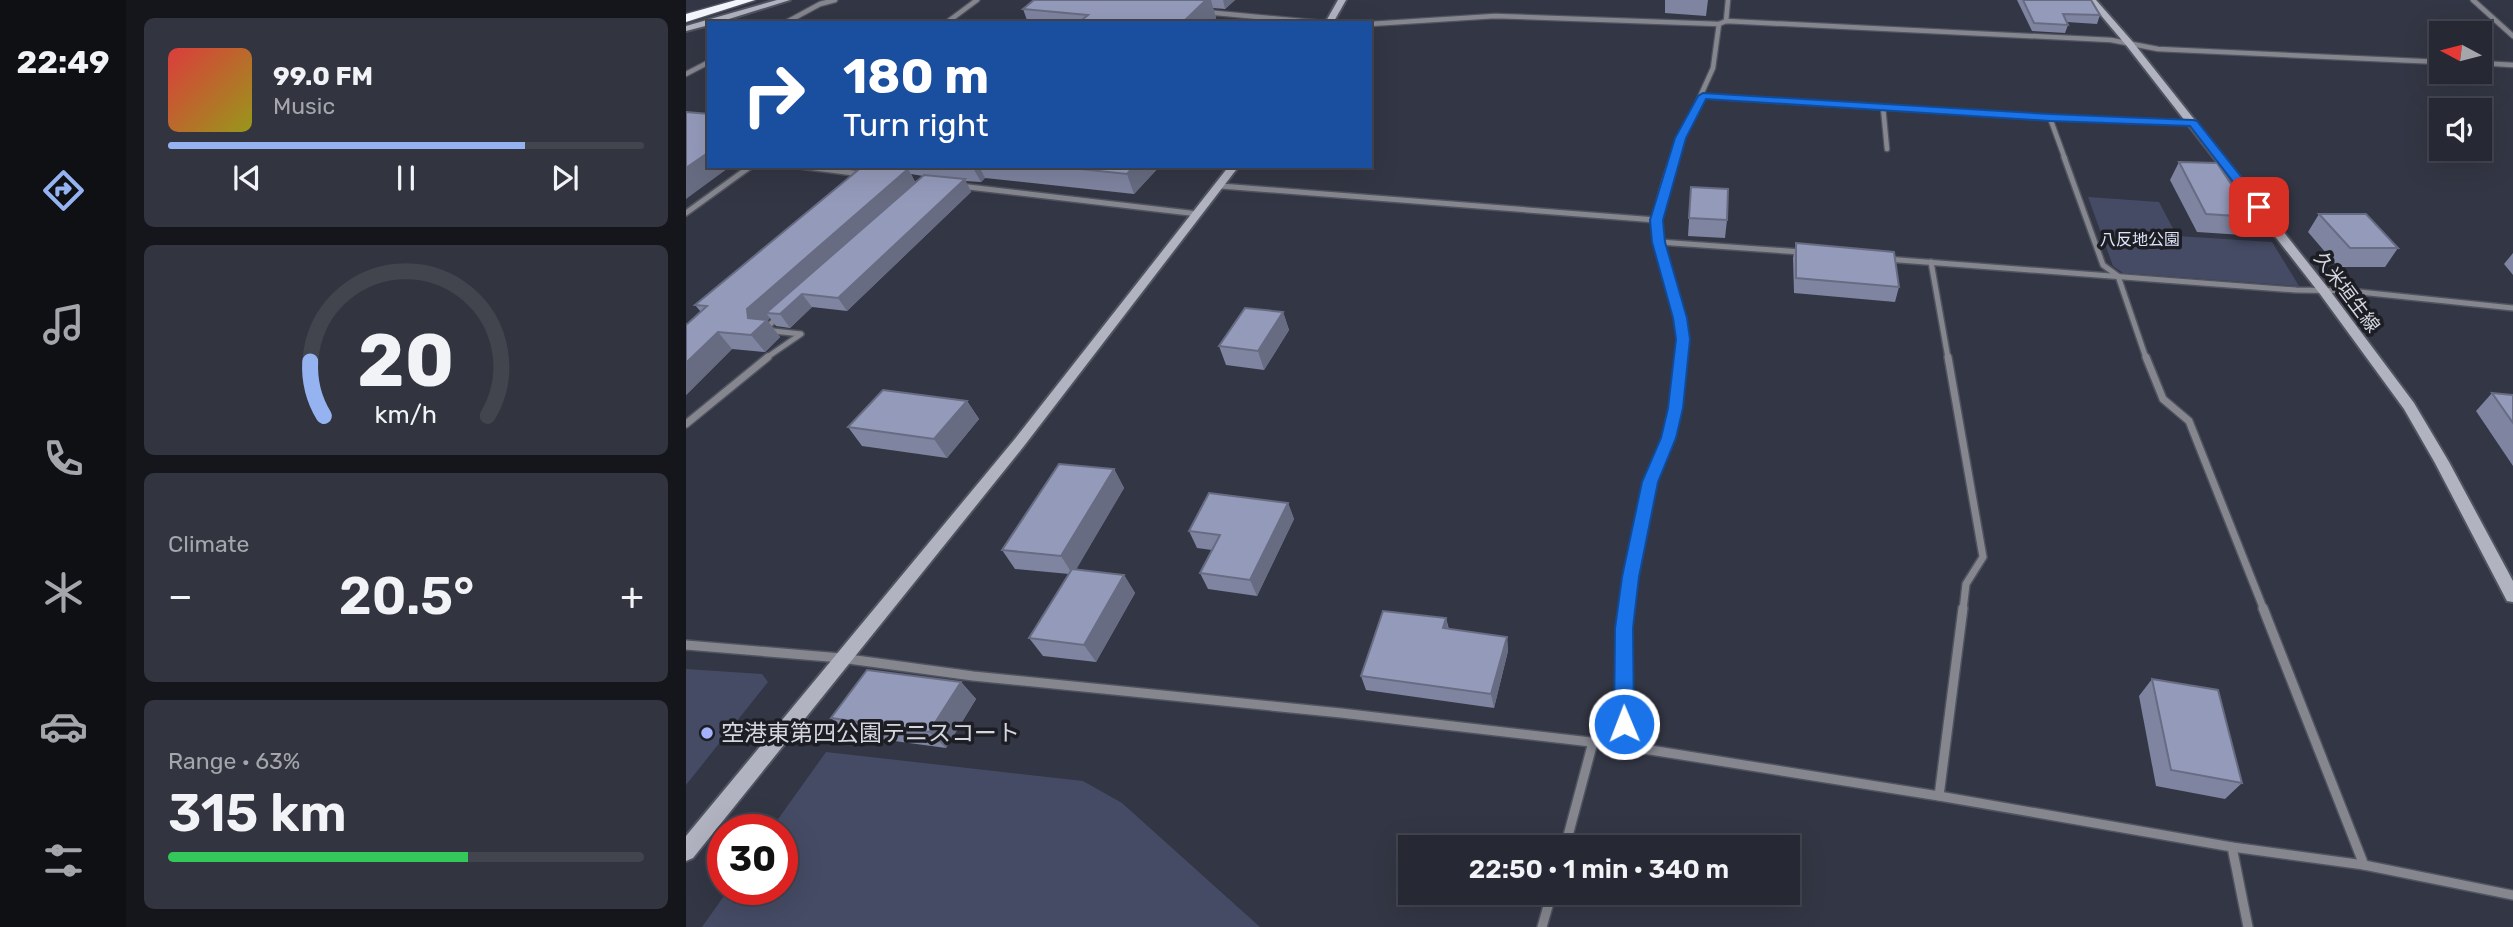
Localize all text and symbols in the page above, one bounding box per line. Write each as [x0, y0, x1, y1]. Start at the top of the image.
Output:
north arrow [2429, 21, 2492, 84]
map controls [2429, 21, 2492, 161]
text: 22:49 [16, 43, 110, 81]
text: 180 m [843, 47, 989, 105]
icon: right [728, 49, 819, 140]
text: 99.0 FM [273, 61, 373, 92]
text: Music [273, 92, 335, 120]
button: sound [2429, 98, 2492, 161]
text: Turn right [843, 106, 988, 144]
icon: previous [228, 159, 266, 197]
icon: pause [387, 159, 425, 197]
icon: next [546, 159, 584, 197]
icon: directions [39, 166, 88, 215]
pin [2229, 177, 2289, 237]
icon: arrive [2240, 188, 2278, 226]
park label: 八反地公園 [2100, 230, 2180, 249]
street label: 久米垣生線 [2309, 247, 2385, 337]
icon: music [39, 300, 88, 349]
text: 20 [358, 318, 454, 404]
text: km/h [375, 400, 437, 429]
icon: phone [39, 434, 88, 483]
text: Climate [168, 530, 249, 558]
text: 20.5° [339, 565, 474, 627]
icon: climate [39, 568, 88, 617]
text: − [168, 573, 193, 619]
text: + [620, 573, 644, 619]
position arrow [1587, 687, 1661, 761]
icon: car [39, 702, 88, 751]
place label: 空港東第四公園テニスコート [721, 719, 1020, 747]
marker: 空港東第四公園テニスコート [699, 725, 715, 741]
text: Range · 63% [168, 747, 300, 775]
text: 315 km [168, 782, 347, 844]
speed limit sign: 30 [707, 814, 798, 905]
icon: filters [39, 836, 88, 885]
text: 22:50 · 1 min · 340 m [1469, 854, 1729, 885]

